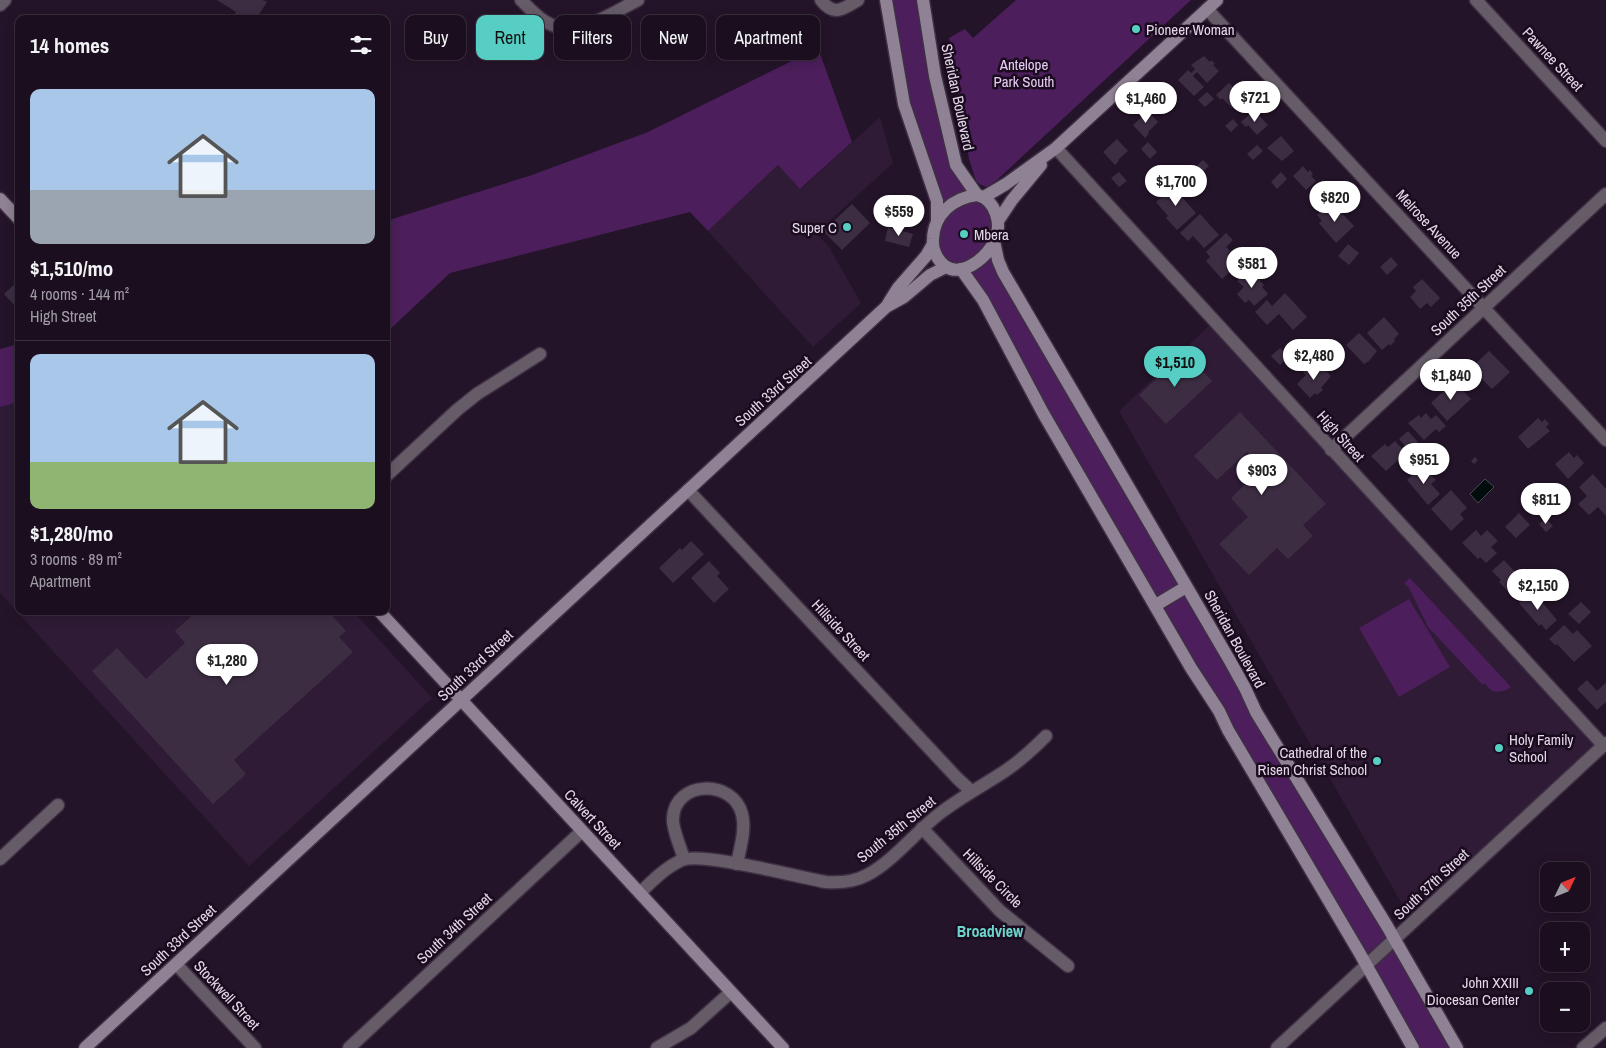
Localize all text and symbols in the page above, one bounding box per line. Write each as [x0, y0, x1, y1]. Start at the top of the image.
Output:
chip: Buy [405, 15, 466, 60]
chip: Rent [476, 15, 544, 60]
chip: Filters [554, 15, 631, 60]
chip: New [641, 15, 706, 60]
chip: Apartment [716, 15, 820, 60]
place label: Pioneer Woman [1146, 19, 1235, 40]
street label: Pawnee Street [1518, 22, 1589, 96]
marker: Pioneer Woman [1130, 23, 1142, 35]
text: 14 homes [30, 31, 109, 60]
icon: filters [347, 31, 375, 59]
street label: Sheridan Boulevard [936, 42, 980, 152]
park label: Antelope Park South [994, 54, 1054, 92]
pin: $721 [1225, 80, 1285, 123]
pin: $1,460 [1105, 82, 1187, 124]
text: $721 [1240, 86, 1270, 108]
text: $1,460 [1126, 87, 1166, 109]
icon: home [158, 121, 248, 211]
pin: $1,700 [1135, 164, 1217, 207]
text: $1,700 [1156, 170, 1196, 192]
pin: $820 [1305, 180, 1365, 223]
street label: Melrose Avenue [1391, 185, 1467, 263]
text: $820 [1320, 186, 1350, 208]
pin: $559 [869, 194, 929, 237]
text: $559 [884, 200, 914, 222]
place label: Super C [792, 217, 837, 238]
marker: Super C [841, 221, 853, 233]
place label: Mbera [974, 224, 1009, 245]
marker: Mbera [958, 228, 970, 240]
pin: $581 [1222, 246, 1282, 289]
text: $581 [1237, 252, 1267, 274]
text: $1,510/mo [30, 254, 113, 283]
street label: South 35th Street [1426, 259, 1511, 340]
text: 4 rooms · 144 m² [30, 283, 129, 305]
text: High Street [30, 305, 96, 327]
pin: $2,480 [1273, 338, 1355, 381]
text: $2,480 [1294, 344, 1334, 366]
pin: $1,510 [1134, 346, 1216, 388]
street label: South 33rd Street [730, 351, 816, 431]
text: $1,510 [1155, 351, 1195, 373]
pin: $1,840 [1410, 358, 1492, 401]
text: $1,840 [1431, 364, 1471, 386]
icon: home [158, 387, 248, 477]
street label: High Street [1312, 406, 1370, 467]
pin: $951 [1394, 442, 1454, 485]
text: $951 [1409, 448, 1439, 470]
pin: $903 [1232, 454, 1292, 496]
text: $903 [1247, 459, 1277, 481]
pin: $811 [1516, 482, 1576, 525]
text: $811 [1532, 488, 1560, 510]
text: $1,280/mo [30, 519, 113, 548]
text: 3 rooms · 89 m² [30, 548, 122, 570]
pin: $2,150 [1497, 568, 1579, 611]
text: Apartment [30, 570, 91, 592]
text: $2,150 [1518, 574, 1558, 596]
street label: Sheridan Boulevard [1199, 586, 1271, 692]
street label: Hillside Street [807, 595, 875, 666]
street label: South 33rd Street [433, 624, 518, 706]
pin: $1,280 [186, 644, 268, 686]
text: $1,280 [207, 649, 247, 671]
place label: Holy Family School [1509, 729, 1574, 767]
place label: Cathedral of the Risen Christ School [1258, 742, 1367, 780]
marker: Holy Family School [1493, 742, 1505, 754]
marker: Cathedral of the Risen Christ School [1371, 755, 1383, 767]
street label: Calvert Street [560, 784, 627, 854]
street label: South 35th Street [852, 790, 940, 867]
street label: South 37th Street [1389, 843, 1474, 924]
street label: Hillside Circle [959, 844, 1028, 913]
north arrow [1540, 862, 1590, 912]
map controls [1540, 862, 1590, 1032]
street label: South 34th Street [412, 887, 497, 968]
street label: South 33rd Street [136, 899, 221, 981]
district label: Broadview [957, 920, 1024, 942]
button: + [1540, 922, 1590, 972]
street label: Stockwell Street [189, 956, 265, 1035]
place label: John XXIII Diocesan Center [1427, 972, 1519, 1010]
button: − [1540, 982, 1590, 1032]
marker: John XXIII Diocesan Center [1523, 985, 1535, 997]

